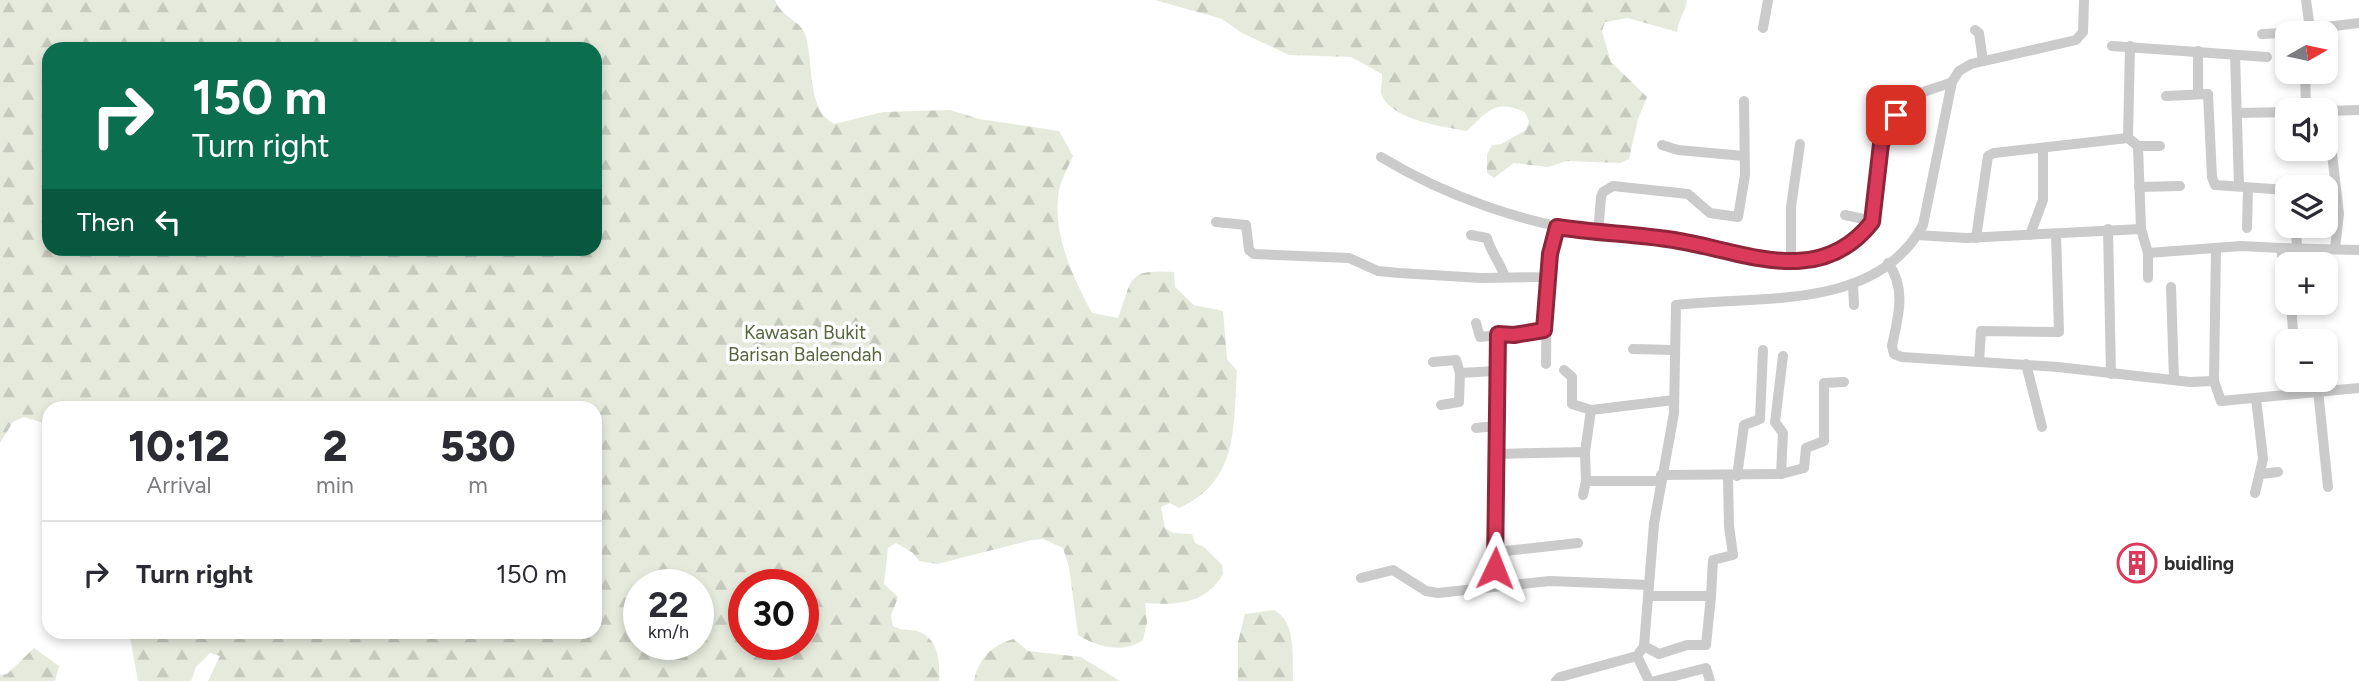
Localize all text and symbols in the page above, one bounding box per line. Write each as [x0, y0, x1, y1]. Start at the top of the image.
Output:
north arrow [2275, 21, 2338, 84]
map controls [2275, 21, 2338, 392]
text: 150 m [192, 67, 327, 126]
icon: right [77, 70, 168, 161]
pin [1866, 85, 1926, 145]
icon: arrive [1877, 96, 1915, 134]
button: sound [2275, 98, 2338, 161]
text: Turn right [192, 127, 330, 165]
button: layers [2275, 175, 2338, 238]
icon: left [149, 203, 187, 241]
text: Then [77, 206, 135, 238]
button: + [2275, 252, 2338, 315]
park label: Kawasan Bukit Barisan Baleendah [728, 321, 882, 366]
button: − [2275, 329, 2338, 392]
text: 10:12 [128, 421, 230, 472]
text: 2 [323, 421, 347, 472]
text: 530 [440, 421, 516, 472]
text: Arrival [147, 471, 212, 499]
text: min [316, 471, 354, 499]
text: m [468, 471, 488, 499]
position arrow [1458, 531, 1532, 605]
building icon: buidling [2116, 542, 2158, 584]
place label: buidling [2164, 552, 2234, 575]
icon: right [77, 555, 115, 593]
text: Turn right [136, 558, 253, 590]
text: 150 m [496, 558, 567, 590]
speed limit sign: 30 [728, 569, 819, 660]
text: 22 [648, 584, 689, 626]
text: km/h [648, 621, 689, 643]

